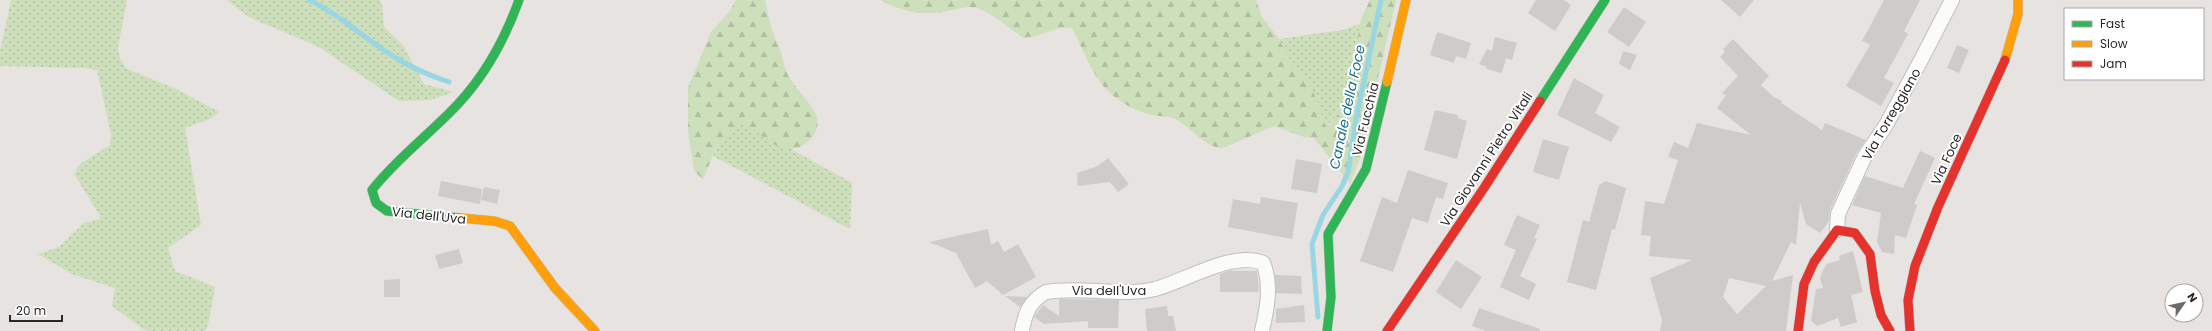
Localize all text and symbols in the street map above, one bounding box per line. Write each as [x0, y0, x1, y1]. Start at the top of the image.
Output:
legend [2064, 8, 2204, 80]
text: Fast [2100, 15, 2125, 32]
text: Slow [2100, 35, 2128, 52]
water label: Canale della Foce [1324, 43, 1370, 171]
text: Jam [2100, 55, 2127, 72]
street label: Via Torreggiano [1857, 65, 1926, 164]
street label: Via Fucchia [1347, 80, 1384, 158]
street label: Via Giovanni Pietro Vitali [1436, 88, 1537, 230]
street label: Via Foce [1926, 130, 1967, 188]
street label: Via dell'Uva [391, 202, 467, 229]
street label: Via dell'Uva [1072, 281, 1146, 300]
north arrow [2164, 283, 2204, 323]
text: N [2183, 290, 2201, 305]
scale bar [10, 297, 62, 323]
text: 20 m [16, 302, 46, 319]

